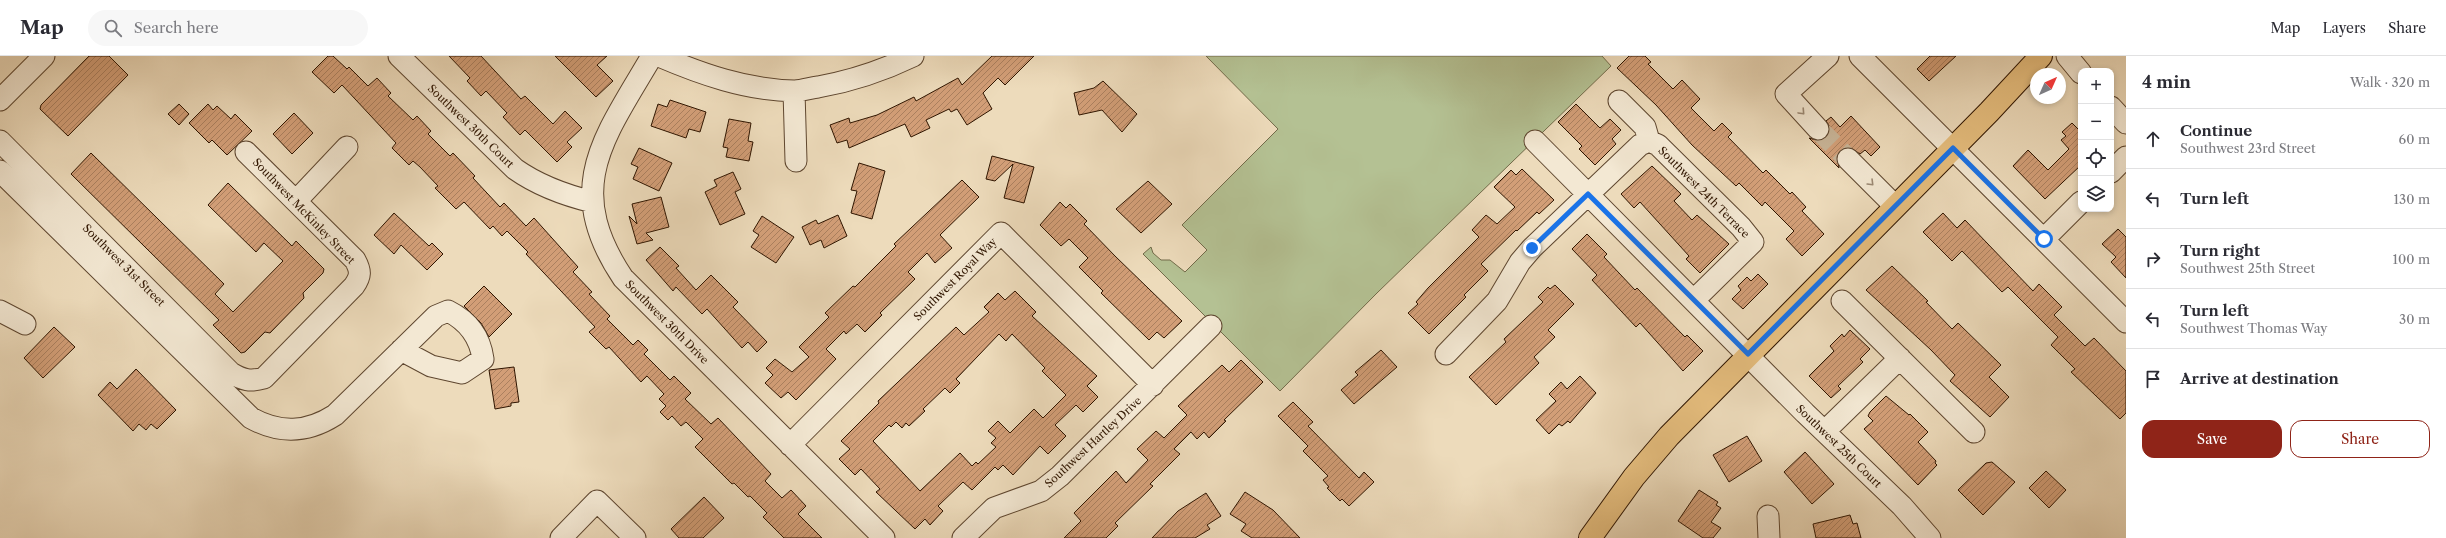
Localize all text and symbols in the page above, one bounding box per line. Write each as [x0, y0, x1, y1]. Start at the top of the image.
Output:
search box [88, 10, 368, 46]
text: Map [20, 16, 64, 39]
icon: search [102, 17, 124, 39]
text: Search here [134, 18, 219, 37]
text: Map [2270, 19, 2300, 37]
text: Layers [2322, 19, 2366, 37]
text: Share [2388, 19, 2426, 37]
north arrow [2030, 68, 2066, 104]
map controls [2078, 68, 2114, 212]
button: + [2078, 68, 2114, 104]
text: 4 min [2142, 72, 2191, 92]
text: Walk · 320 m [2350, 74, 2430, 90]
street label: Southwest 30th Court [425, 81, 517, 171]
button: − [2078, 104, 2114, 140]
one-way arrow [1797, 107, 1804, 114]
text: Continue [2180, 121, 2252, 140]
icon: ahead [2142, 128, 2164, 150]
text: 60 m [2399, 131, 2430, 147]
button: locate [2078, 140, 2114, 176]
text: Southwest 23rd Street [2180, 140, 2316, 156]
street label: Southwest 24th Terrace [1655, 143, 1753, 241]
street label: Southwest McKinley Street [250, 155, 358, 267]
button: layers [2078, 176, 2114, 212]
one-way arrow [1866, 178, 1874, 186]
icon: left [2142, 188, 2164, 210]
text: Turn left [2180, 189, 2249, 208]
text: 130 m [2394, 191, 2430, 207]
street label: Southwest 31st Street [80, 221, 168, 309]
route start [2035, 230, 2053, 248]
street label: Southwest Royal Way [911, 234, 1000, 323]
route end [1523, 239, 1541, 257]
text: Turn right [2180, 241, 2260, 260]
icon: right [2142, 248, 2164, 270]
text: 100 m [2392, 251, 2430, 267]
text: Southwest 25th Street [2180, 260, 2315, 276]
street label: Southwest 30th Drive [622, 277, 712, 367]
text: Turn left [2180, 301, 2249, 320]
icon: left [2142, 308, 2164, 330]
text: 30 m [2399, 311, 2430, 327]
text: Southwest Thomas Way [2180, 320, 2327, 336]
icon: arrive [2142, 368, 2164, 390]
text: Arrive at destination [2180, 369, 2339, 388]
street label: Southwest Hartley Drive [1042, 393, 1144, 491]
street label: Southwest 25th Court [1793, 401, 1885, 491]
button: Save [2142, 420, 2282, 458]
button: Share [2290, 420, 2430, 458]

